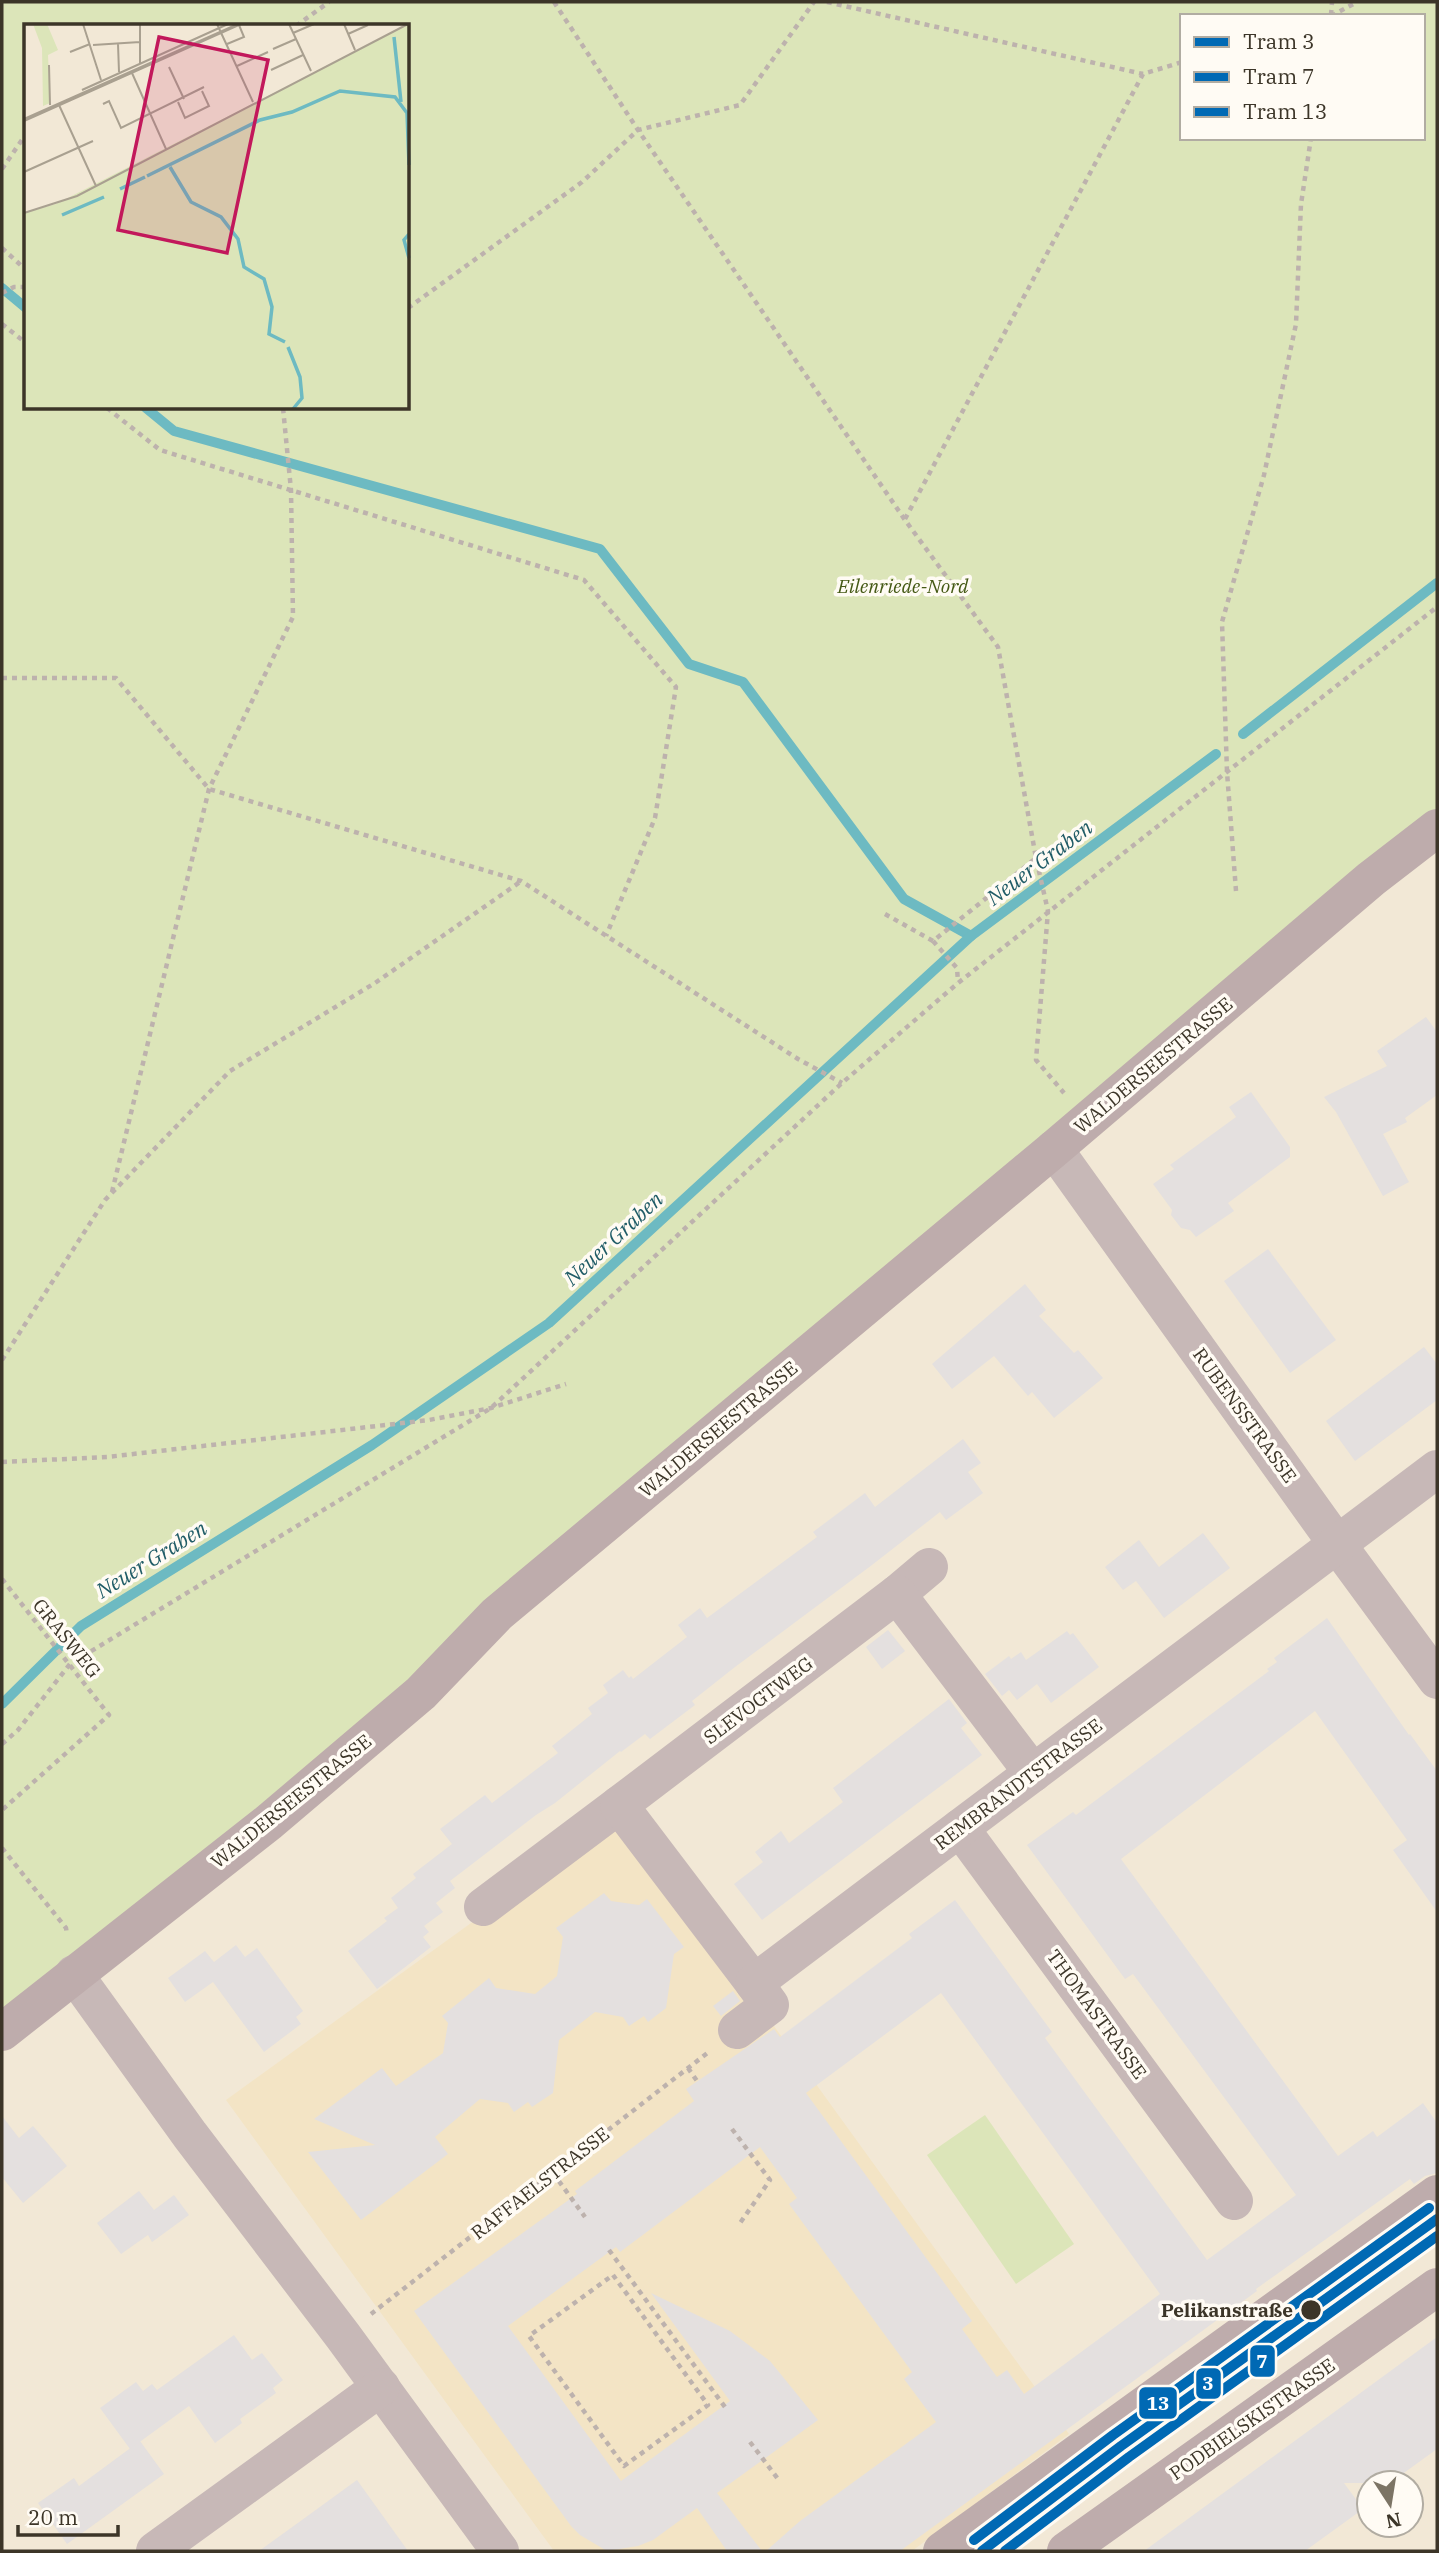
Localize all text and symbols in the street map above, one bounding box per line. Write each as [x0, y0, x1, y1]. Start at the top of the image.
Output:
legend [1180, 14, 1425, 140]
inset map [24, 24, 410, 410]
text: Tram 3 [1243, 27, 1315, 55]
text: Tram 7 [1243, 62, 1315, 90]
text: Tram 13 [1243, 97, 1327, 125]
park label: Eilenriede-Nord [837, 574, 969, 598]
water label: Neuer Graben [980, 813, 1098, 912]
street label: WALDERSEESTRASSE [1069, 992, 1237, 1138]
water label: Neuer Graben [557, 1185, 669, 1292]
street label: RUBENSSTRASSE [1188, 1343, 1302, 1487]
street label: WALDERSEESTRASSE [634, 1356, 802, 1502]
water label: Neuer Graben [89, 1514, 212, 1605]
street label: GRASWEG [28, 1594, 106, 1682]
street label: SLEVOGTWEG [699, 1651, 817, 1749]
street label: REMBRANDTSTRASSE [929, 1713, 1107, 1855]
street label: WALDERSEESTRASSE [206, 1729, 376, 1873]
street label: THOMASTRASSE [1042, 1945, 1152, 2083]
street label: RAFFAELSTRASSE [466, 2122, 614, 2244]
place label: Pelikanstraße [1161, 2298, 1293, 2322]
marker: Pelikanstraße [1299, 2298, 1323, 2322]
line badge: 7 [1249, 2344, 1276, 2378]
text: 7 [1256, 2349, 1268, 2373]
street label: PODBIELSKISTRASSE [1165, 2353, 1339, 2485]
line badge: 3 [1195, 2367, 1222, 2400]
text: 3 [1202, 2371, 1214, 2395]
line badge: 13 [1138, 2386, 1178, 2420]
text: 13 [1147, 2391, 1169, 2415]
north arrow [1355, 2469, 1425, 2539]
scale bar [18, 2494, 117, 2538]
text: 20 m [28, 2503, 78, 2531]
text: N [1384, 2507, 1403, 2534]

